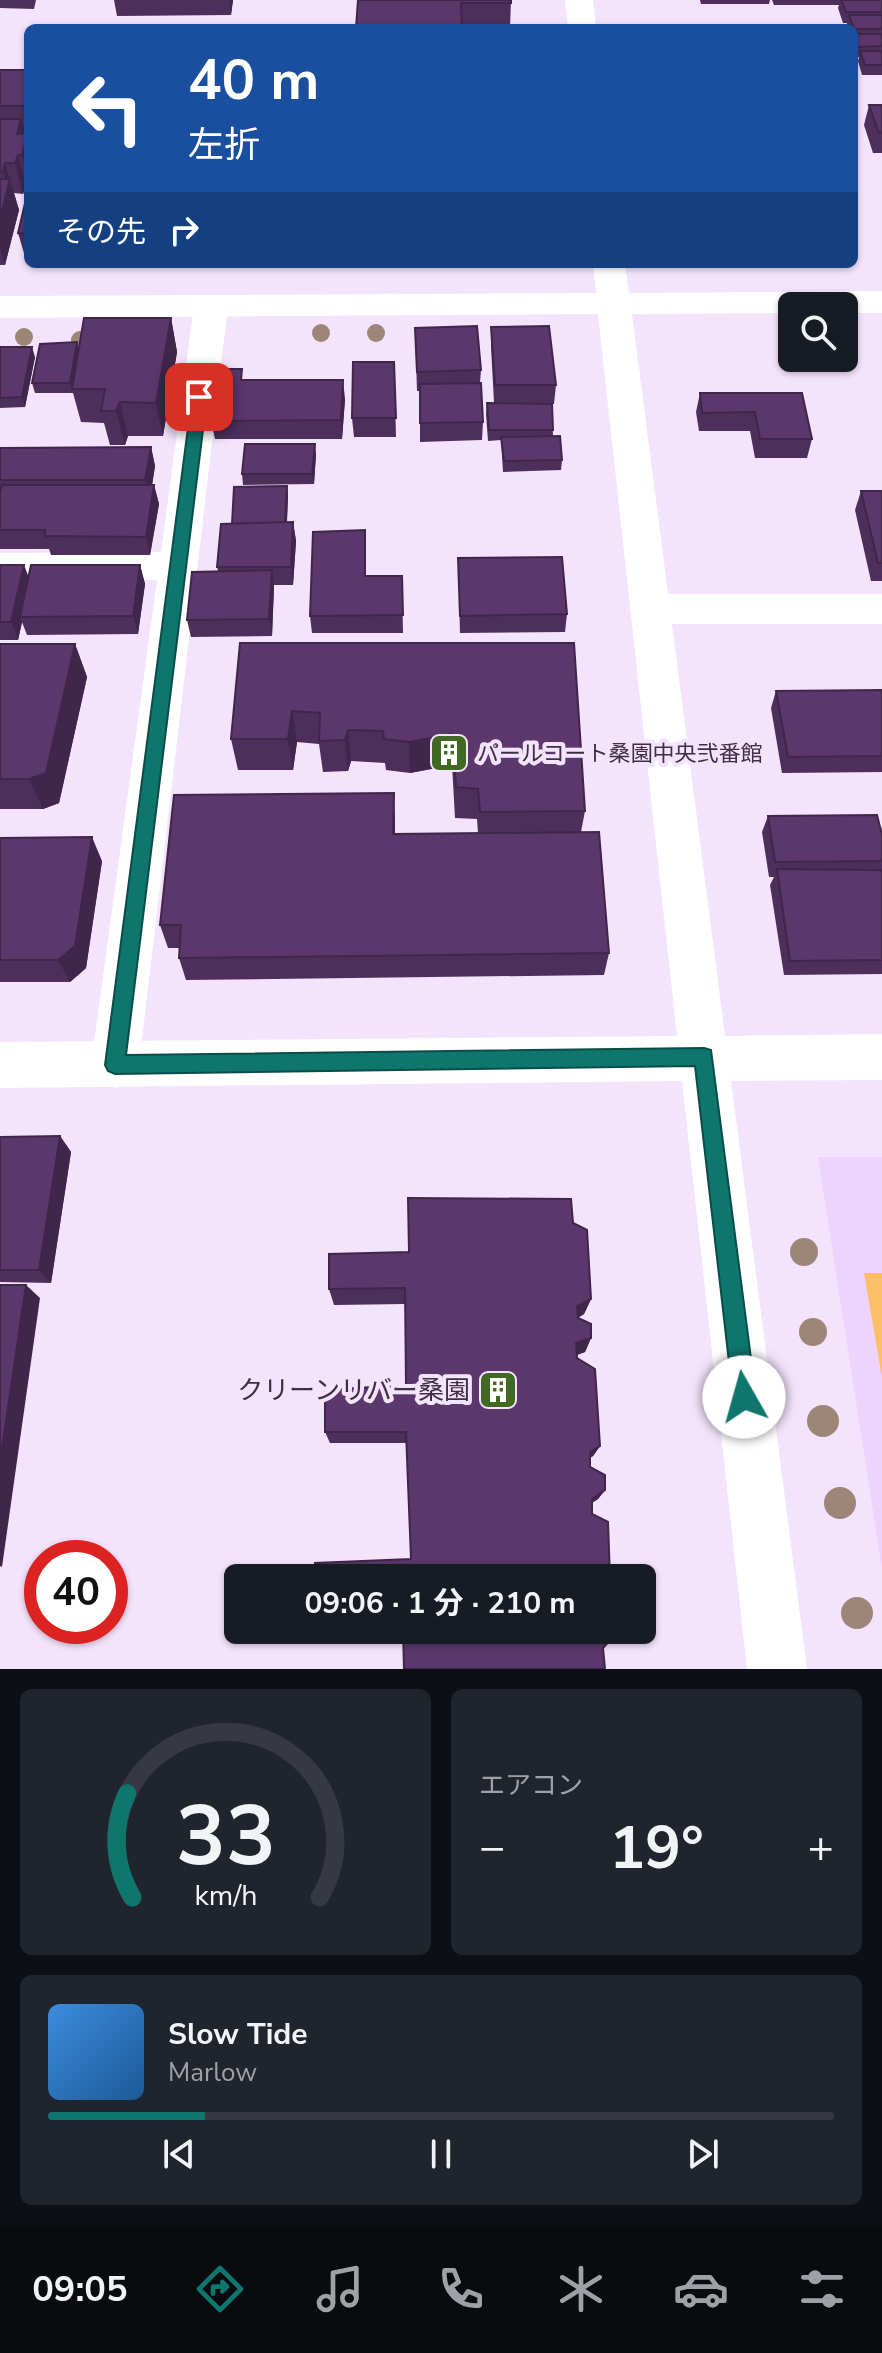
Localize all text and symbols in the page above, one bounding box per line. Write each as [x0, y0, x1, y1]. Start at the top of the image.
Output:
text: 40 m [188, 42, 319, 119]
icon: left [56, 56, 160, 160]
text: 左折 [188, 121, 260, 170]
icon: right [162, 208, 206, 252]
text: その先 [56, 212, 146, 253]
map controls [778, 292, 858, 372]
button: search [778, 292, 858, 372]
pin [165, 363, 233, 431]
icon: arrive [177, 375, 221, 419]
building icon: パールコート桑園中央弐番館 [428, 732, 470, 774]
place label: パールコート桑園中央弐番館 [477, 739, 763, 769]
position arrow [702, 1355, 786, 1439]
building icon: クリーンリバー桑園 [477, 1369, 519, 1411]
place label: クリーンリバー桑園 [237, 1373, 470, 1408]
speed limit sign: 40 [24, 1540, 128, 1644]
text: 09:06 · 1 分 · 210 m [304, 1583, 576, 1624]
text: エアコン [479, 1768, 583, 1803]
text: 33 [176, 1780, 275, 1893]
text: 19° [609, 1807, 704, 1889]
text: − [479, 1818, 505, 1878]
text: + [808, 1818, 834, 1878]
text: km/h [194, 1876, 257, 1915]
text: Slow Tide [168, 2014, 308, 2055]
text: Marlow [168, 2055, 257, 2090]
icon: previous [157, 2132, 201, 2176]
icon: pause [419, 2132, 463, 2176]
icon: next [681, 2132, 725, 2176]
icon: directions [192, 2261, 248, 2317]
icon: music [312, 2261, 368, 2317]
icon: phone [433, 2261, 489, 2317]
icon: climate [553, 2261, 609, 2317]
icon: car [673, 2261, 729, 2317]
icon: filters [794, 2261, 850, 2317]
text: 09:05 [32, 2265, 128, 2314]

